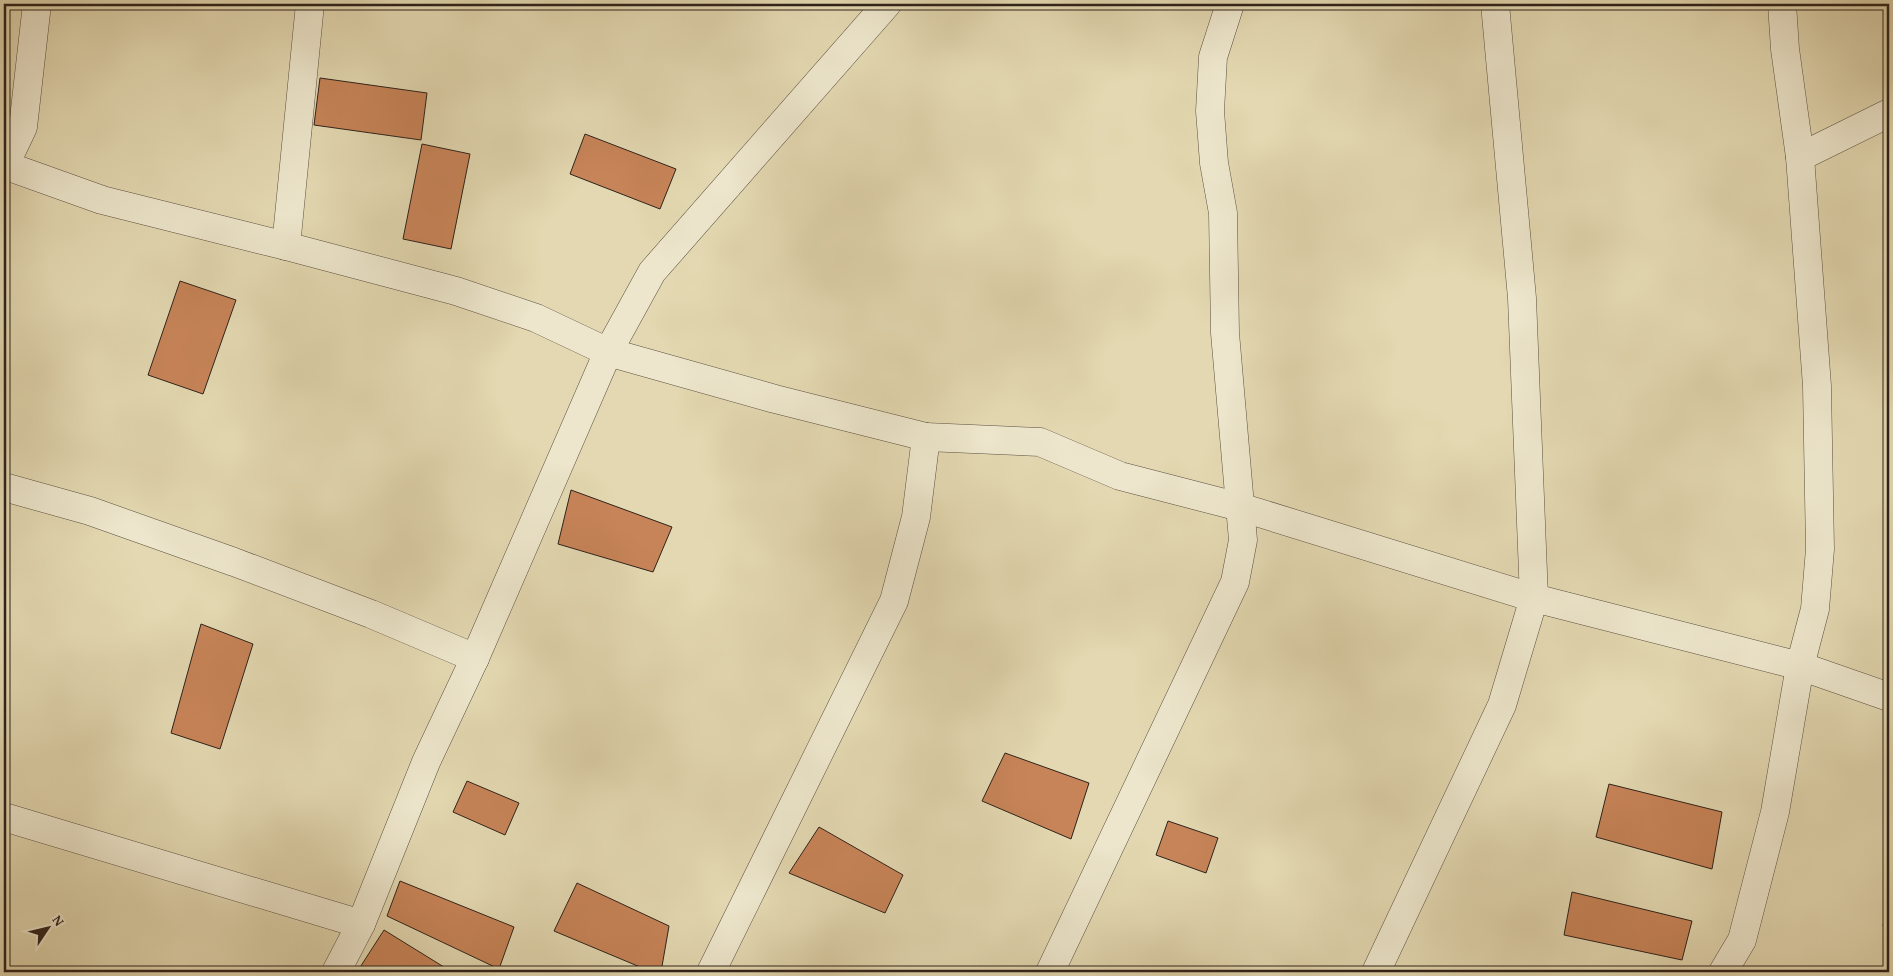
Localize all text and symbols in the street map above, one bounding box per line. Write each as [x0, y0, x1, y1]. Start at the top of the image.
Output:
north arrow [22, 904, 72, 954]
text: N [48, 911, 70, 931]

